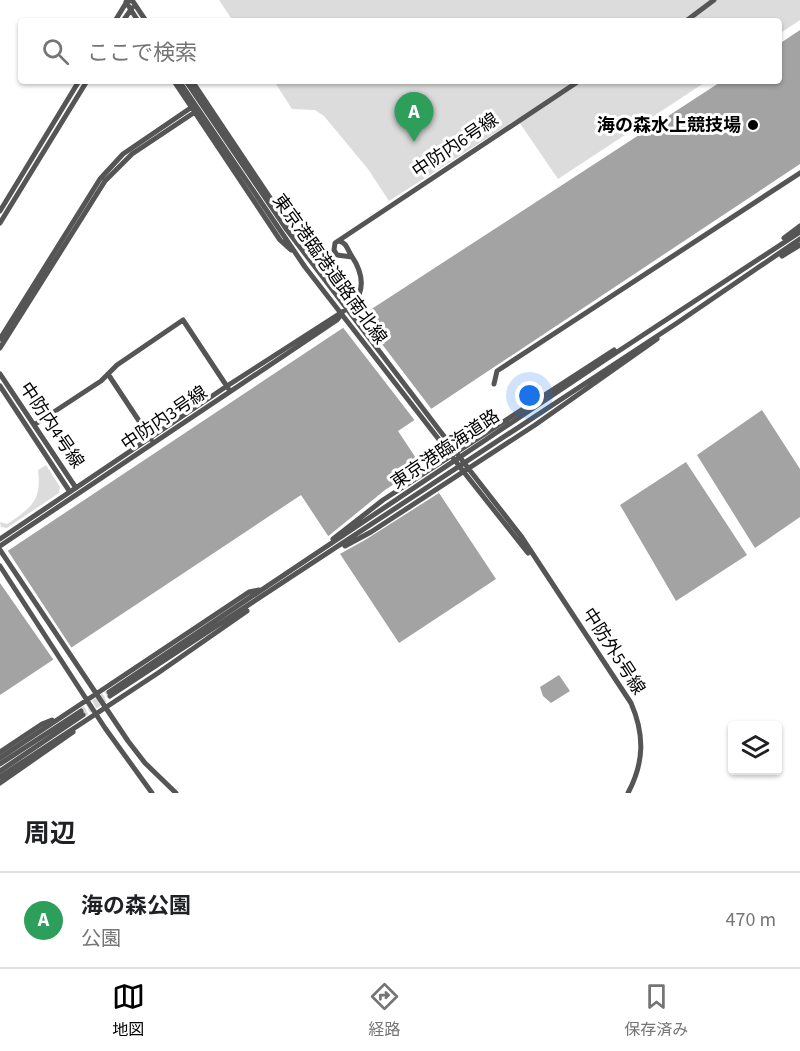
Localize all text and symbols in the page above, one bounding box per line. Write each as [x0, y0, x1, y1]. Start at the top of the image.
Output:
search box [18, 18, 782, 84]
icon: search [39, 35, 72, 68]
text: ここで検索 [87, 37, 197, 69]
pin: A [394, 92, 434, 142]
street label: 中防内6号線 [407, 107, 503, 183]
place label: 海の森水上競技場 [597, 113, 741, 138]
marker: 海の森水上競技場 [746, 118, 760, 132]
street label: 東京港臨港道路南北線 [267, 189, 393, 349]
street label: 中防内4号線 [14, 377, 90, 473]
street label: 中防内3号線 [116, 380, 212, 456]
your location [515, 381, 544, 410]
street label: 東京港臨海道路 [386, 404, 504, 495]
street label: 中防外5号線 [576, 603, 651, 700]
map controls [728, 721, 782, 775]
button: layers [728, 721, 782, 775]
text: 周辺 [24, 815, 76, 852]
text: 海の森公園 [81, 890, 191, 922]
text: A [38, 906, 49, 934]
text: 470 m [726, 906, 776, 934]
text: 公園 [81, 925, 121, 953]
tab: 地図 [112, 980, 145, 1041]
tab: 経路 [368, 980, 401, 1041]
tab: 保存済み [624, 980, 688, 1041]

